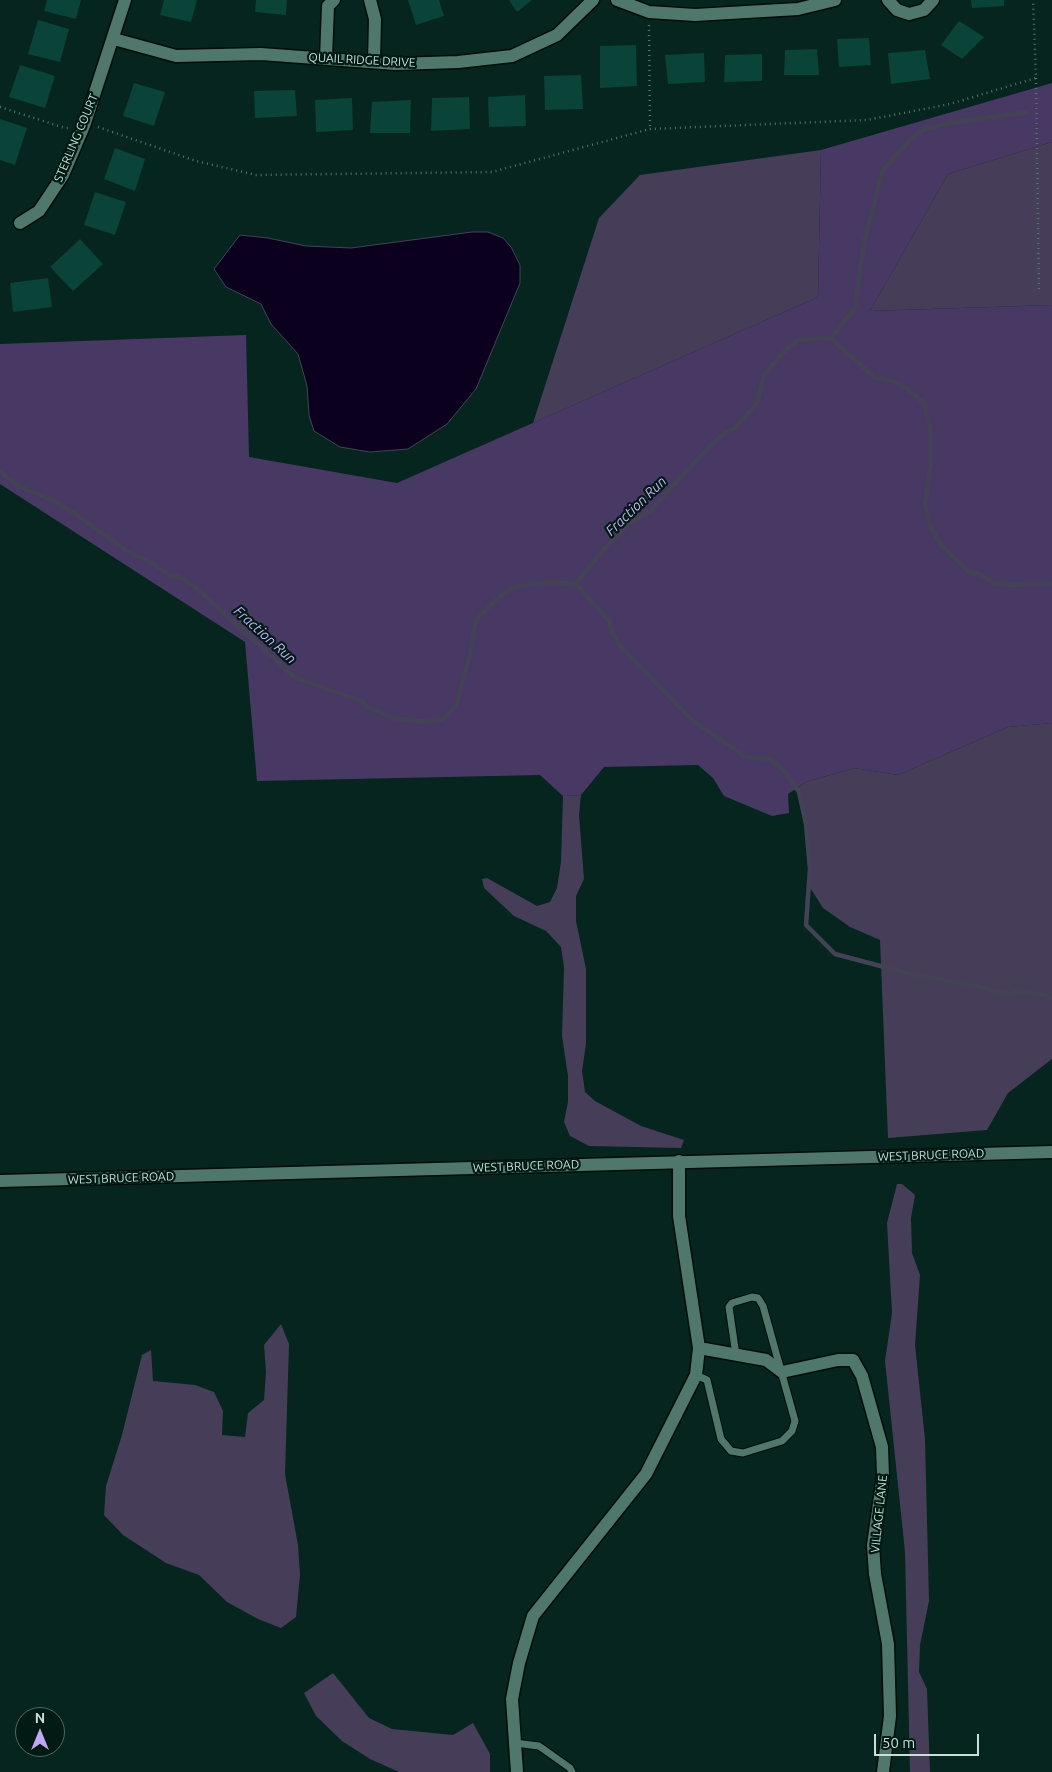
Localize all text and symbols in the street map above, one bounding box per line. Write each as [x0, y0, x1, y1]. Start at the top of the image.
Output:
street label: QUAIL RIDGE DRIVE [308, 50, 416, 70]
street label: STERLING COURT [51, 92, 101, 184]
water label: Fraction Run [602, 473, 670, 539]
water label: Fraction Run [230, 603, 300, 667]
street label: WEST BRUCE ROAD [878, 1146, 984, 1164]
street label: WEST BRUCE ROAD [473, 1157, 579, 1175]
street label: WEST BRUCE ROAD [68, 1169, 174, 1187]
street label: VILLAGE LANE [868, 1475, 890, 1553]
north arrow [15, 1707, 65, 1757]
text: N [35, 1710, 45, 1726]
scale bar [877, 1724, 982, 1756]
text: 50 m [882, 1734, 915, 1751]

